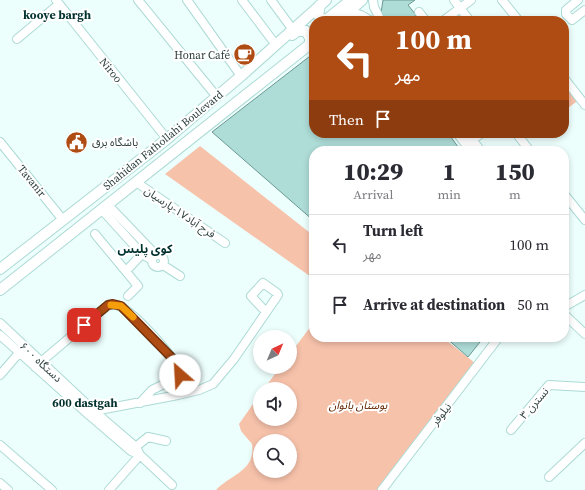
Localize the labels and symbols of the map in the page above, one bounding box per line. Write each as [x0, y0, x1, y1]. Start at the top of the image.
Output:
district label: kooye bargh [23, 7, 92, 23]
cafe icon: Honar Café [232, 42, 258, 68]
place label: Honar Café [174, 48, 230, 63]
street label: Niroo [96, 55, 125, 86]
street label: Shahidan Fathollahi Boulevard [100, 87, 227, 194]
public building icon: باشگاه برق [64, 129, 90, 155]
place label: باشگاه برق [92, 135, 138, 150]
street label: Tavanir [14, 162, 49, 201]
street label: فرح آباد۱۷-پارسیان [141, 183, 218, 242]
district label: کوی پلیس [118, 241, 173, 258]
pin [67, 308, 101, 342]
north arrow [253, 330, 297, 374]
street label: ۶۰۰ دستگاه [16, 339, 65, 386]
position arrow [159, 354, 201, 396]
street label: نسترن ۳ [517, 384, 552, 422]
district label: 600 dastgah [52, 395, 118, 411]
park label: بوستان بانوان [329, 398, 388, 413]
street label: نیلوفر [427, 400, 455, 429]

